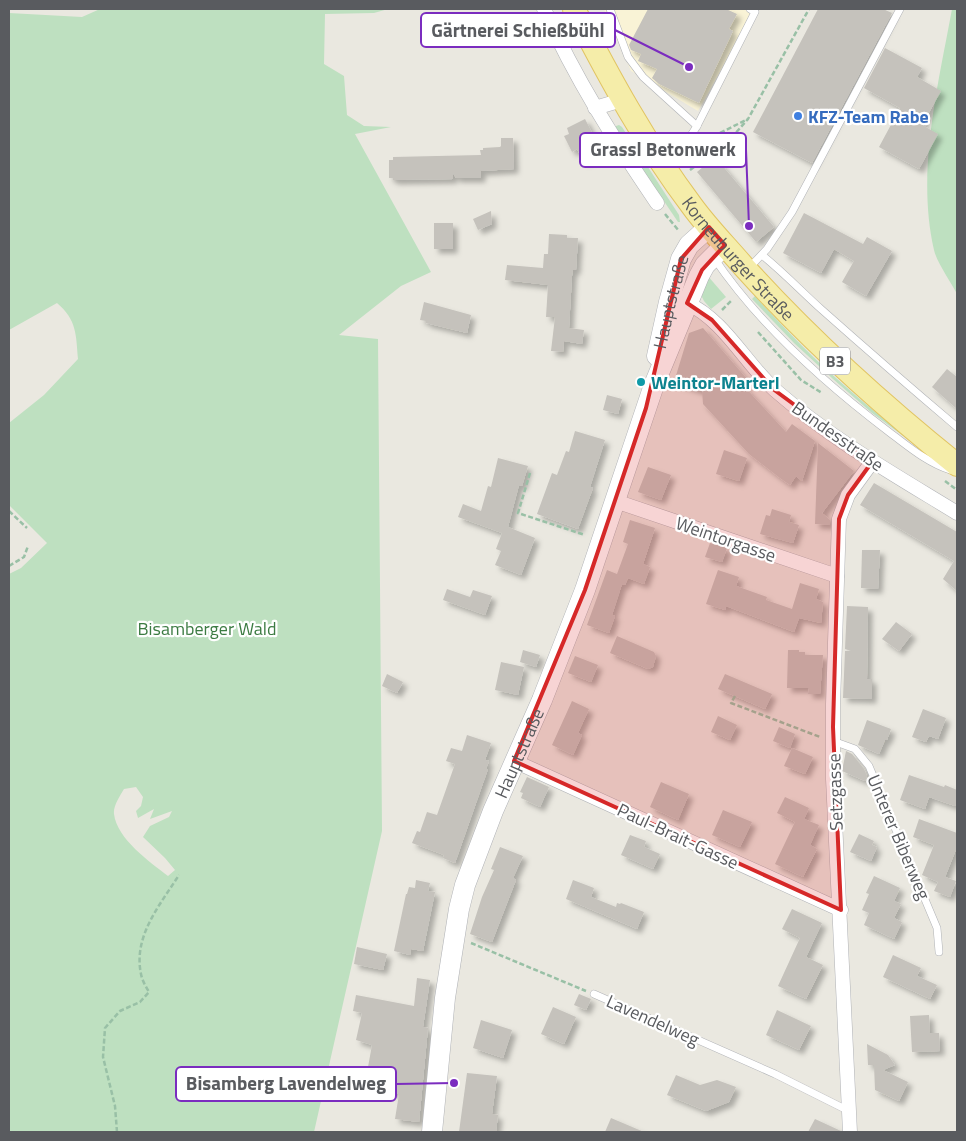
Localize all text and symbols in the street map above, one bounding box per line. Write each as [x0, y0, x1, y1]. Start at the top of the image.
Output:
callout: Gärtnerei Schießbühl [421, 13, 615, 47]
text: Gärtnerei Schießbühl [431, 15, 605, 44]
place label: KFZ-Team Rabe [808, 103, 929, 130]
marker: KFZ-Team Rabe [792, 110, 804, 122]
callout: Grassl Betonwerk [580, 133, 746, 167]
text: Grassl Betonwerk [590, 134, 736, 163]
street label: Korneuburger Straße [676, 191, 801, 327]
street label: Hauptstraße [646, 252, 695, 351]
road number: B3 [820, 348, 850, 374]
place label: Weintor-Marterl [651, 369, 780, 396]
marker: Weintor-Marterl [635, 376, 647, 388]
street label: Bundesstraße [787, 394, 889, 478]
street label: Weintorgasse [672, 509, 780, 569]
park label: Bisamberger Wald [137, 615, 277, 642]
street label: Hauptstraße [487, 704, 550, 802]
street label: Setzgasse [820, 753, 850, 831]
street label: Unterer Biberweg [860, 770, 938, 904]
street label: Paul-Brait-Gasse [613, 796, 743, 876]
street label: Lavendelweg [602, 987, 704, 1053]
callout: Bisamberg Lavendelweg [176, 1067, 396, 1101]
text: Bisamberg Lavendelweg [186, 1068, 386, 1097]

